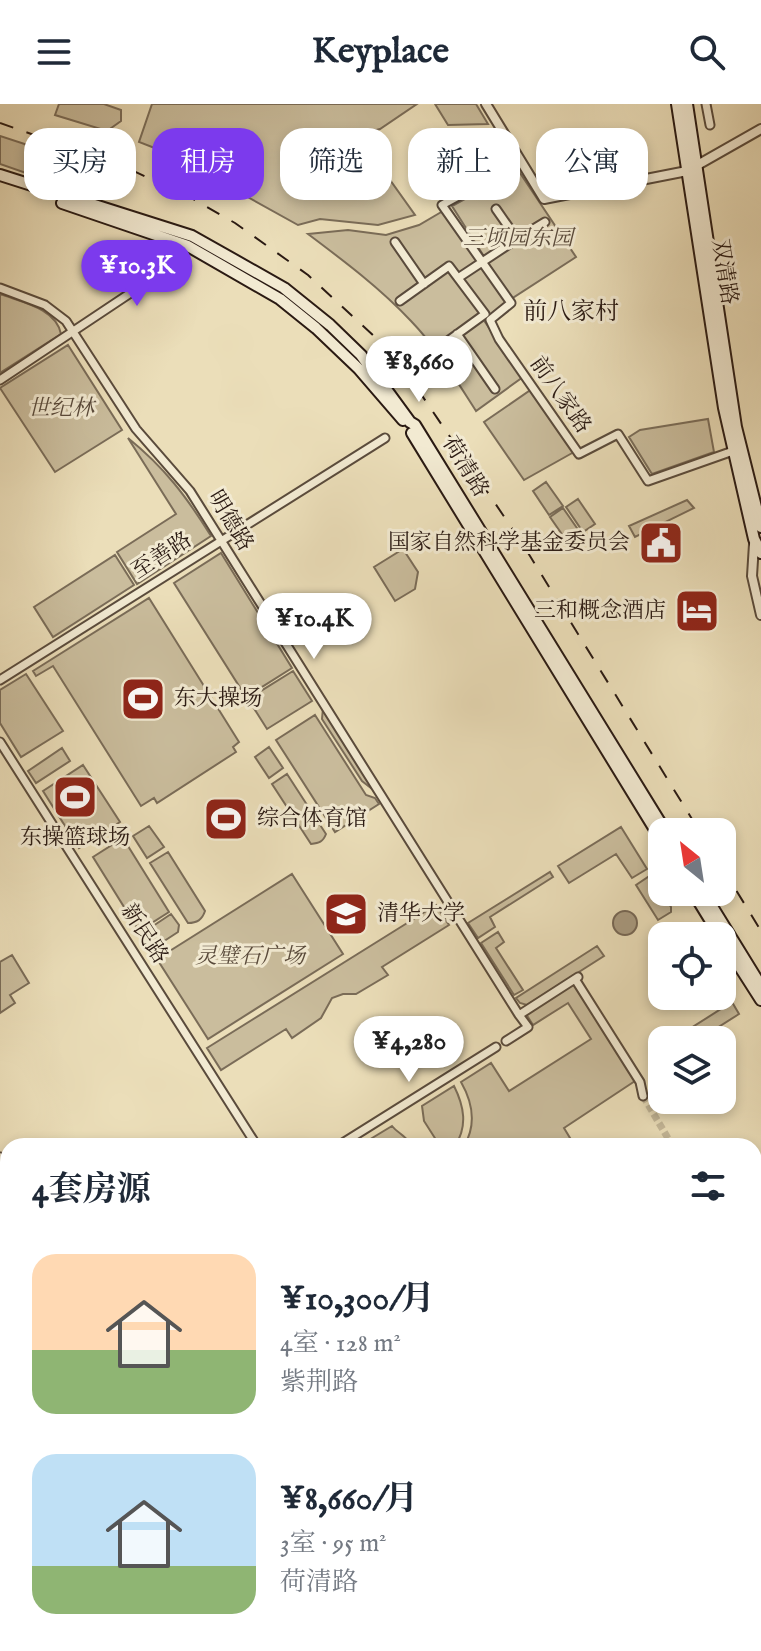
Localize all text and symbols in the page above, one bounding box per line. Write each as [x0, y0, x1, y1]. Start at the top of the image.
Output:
text: Keyplace [312, 29, 449, 75]
icon: menu [32, 30, 76, 74]
icon: search [685, 30, 729, 74]
chip: 买房 [24, 128, 136, 200]
chip: 租房 [152, 128, 264, 200]
chip: 筛选 [280, 128, 392, 200]
chip: 新上 [408, 128, 520, 200]
chip: 公寓 [536, 128, 648, 200]
park label: 三顷园东园 [463, 225, 576, 253]
street label: 双清路 [705, 237, 743, 307]
pin: ¥10.3K [72, 240, 202, 308]
text: ¥10.3K [99, 249, 175, 282]
district label: 前八家村 [523, 297, 619, 328]
pin: ¥8,660 [354, 336, 484, 404]
text: ¥8,660 [384, 345, 454, 378]
street label: 前八家路 [523, 351, 597, 439]
park label: 世纪林 [28, 395, 97, 423]
street label: 荷清路 [436, 432, 494, 502]
street label: 明德路 [201, 485, 259, 557]
public building icon: 国家自然科学基金委员会 [637, 519, 685, 567]
street label: 至善路 [127, 526, 197, 586]
place label: 国家自然科学基金委员会 [388, 529, 630, 557]
hotel icon: 三和概念酒店 [673, 587, 721, 635]
pin: ¥10.4K [249, 593, 379, 661]
place label: 三和概念酒店 [534, 597, 666, 625]
text: ¥10.4K [275, 602, 353, 635]
sports icon: 东大操场 [119, 675, 167, 723]
place label: 东大操场 [174, 685, 262, 713]
sports icon: 东操篮球场 [51, 773, 99, 821]
sports icon: 综合体育馆 [202, 795, 250, 843]
place label: 综合体育馆 [257, 805, 367, 833]
north arrow [648, 818, 736, 906]
map controls [648, 818, 736, 1114]
place label: 东操篮球场 [20, 824, 130, 852]
school or university icon: 清华大学 [322, 890, 370, 938]
street label: 新民路 [114, 899, 174, 969]
place label: 清华大学 [377, 900, 465, 928]
button: locate [648, 922, 736, 1010]
park label: 灵璧石广场 [195, 943, 307, 971]
pin: ¥4,280 [344, 1016, 474, 1084]
text: ¥4,280 [372, 1025, 446, 1058]
button: layers [648, 1026, 736, 1114]
icon: filters [686, 1164, 730, 1208]
text: 4套房源 [32, 1169, 151, 1212]
text: ¥10,300/月 [280, 1278, 435, 1321]
icon: home [96, 1286, 192, 1382]
text: 4室 · 128 m² [280, 1327, 401, 1360]
text: 紫荆路 [280, 1366, 358, 1399]
text: ¥8,660/月 [280, 1478, 418, 1521]
icon: home [96, 1486, 192, 1582]
text: 3室 · 95 m² [280, 1527, 387, 1560]
text: 荷清路 [280, 1566, 358, 1599]

